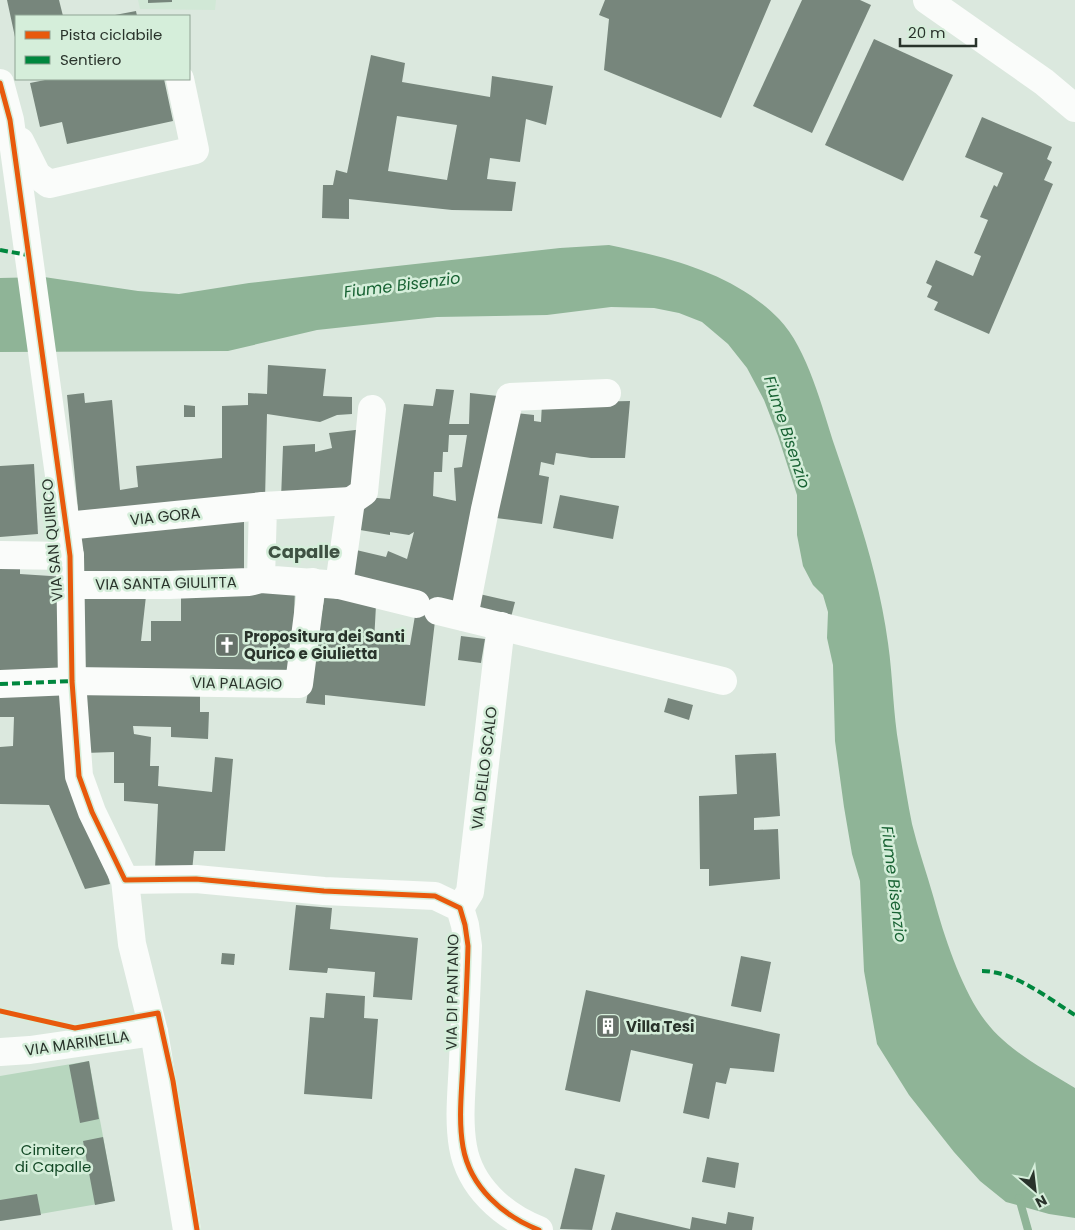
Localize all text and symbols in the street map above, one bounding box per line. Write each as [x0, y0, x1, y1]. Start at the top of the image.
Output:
legend [15, 15, 190, 80]
scale bar [900, 15, 976, 47]
text: 20 m [908, 22, 946, 43]
text: Pista ciclabile [60, 24, 162, 45]
text: Sentiero [60, 49, 121, 70]
water label: Fiume Bisenzio [342, 266, 462, 304]
water label: Fiume Bisenzio [758, 373, 816, 491]
street label: VIA SAN QUIRICO [36, 478, 68, 602]
street label: VIA GORA [129, 502, 201, 530]
district label: Capalle [268, 539, 340, 564]
street label: VIA SANTA GIULITTA [95, 571, 237, 595]
place label: Propositura dei Santi Qurico e Giulietta [244, 626, 405, 664]
church icon: Propositura dei Santi Qurico e Giulietta [214, 632, 240, 658]
street label: VIA PALAGIO [192, 672, 283, 694]
street label: VIA DELLO SCALO [466, 705, 502, 831]
water label: Fiume Bisenzio [875, 824, 913, 944]
street label: VIA DI PANTANO [440, 934, 464, 1050]
building icon: Villa Tesi [595, 1013, 621, 1039]
place label: Villa Tesi [626, 1016, 695, 1037]
street label: VIA MARINELLA [24, 1025, 130, 1061]
park label: Cimitero di Capalle [15, 1139, 91, 1177]
north arrow [1010, 1165, 1060, 1215]
text: N [1032, 1190, 1050, 1213]

